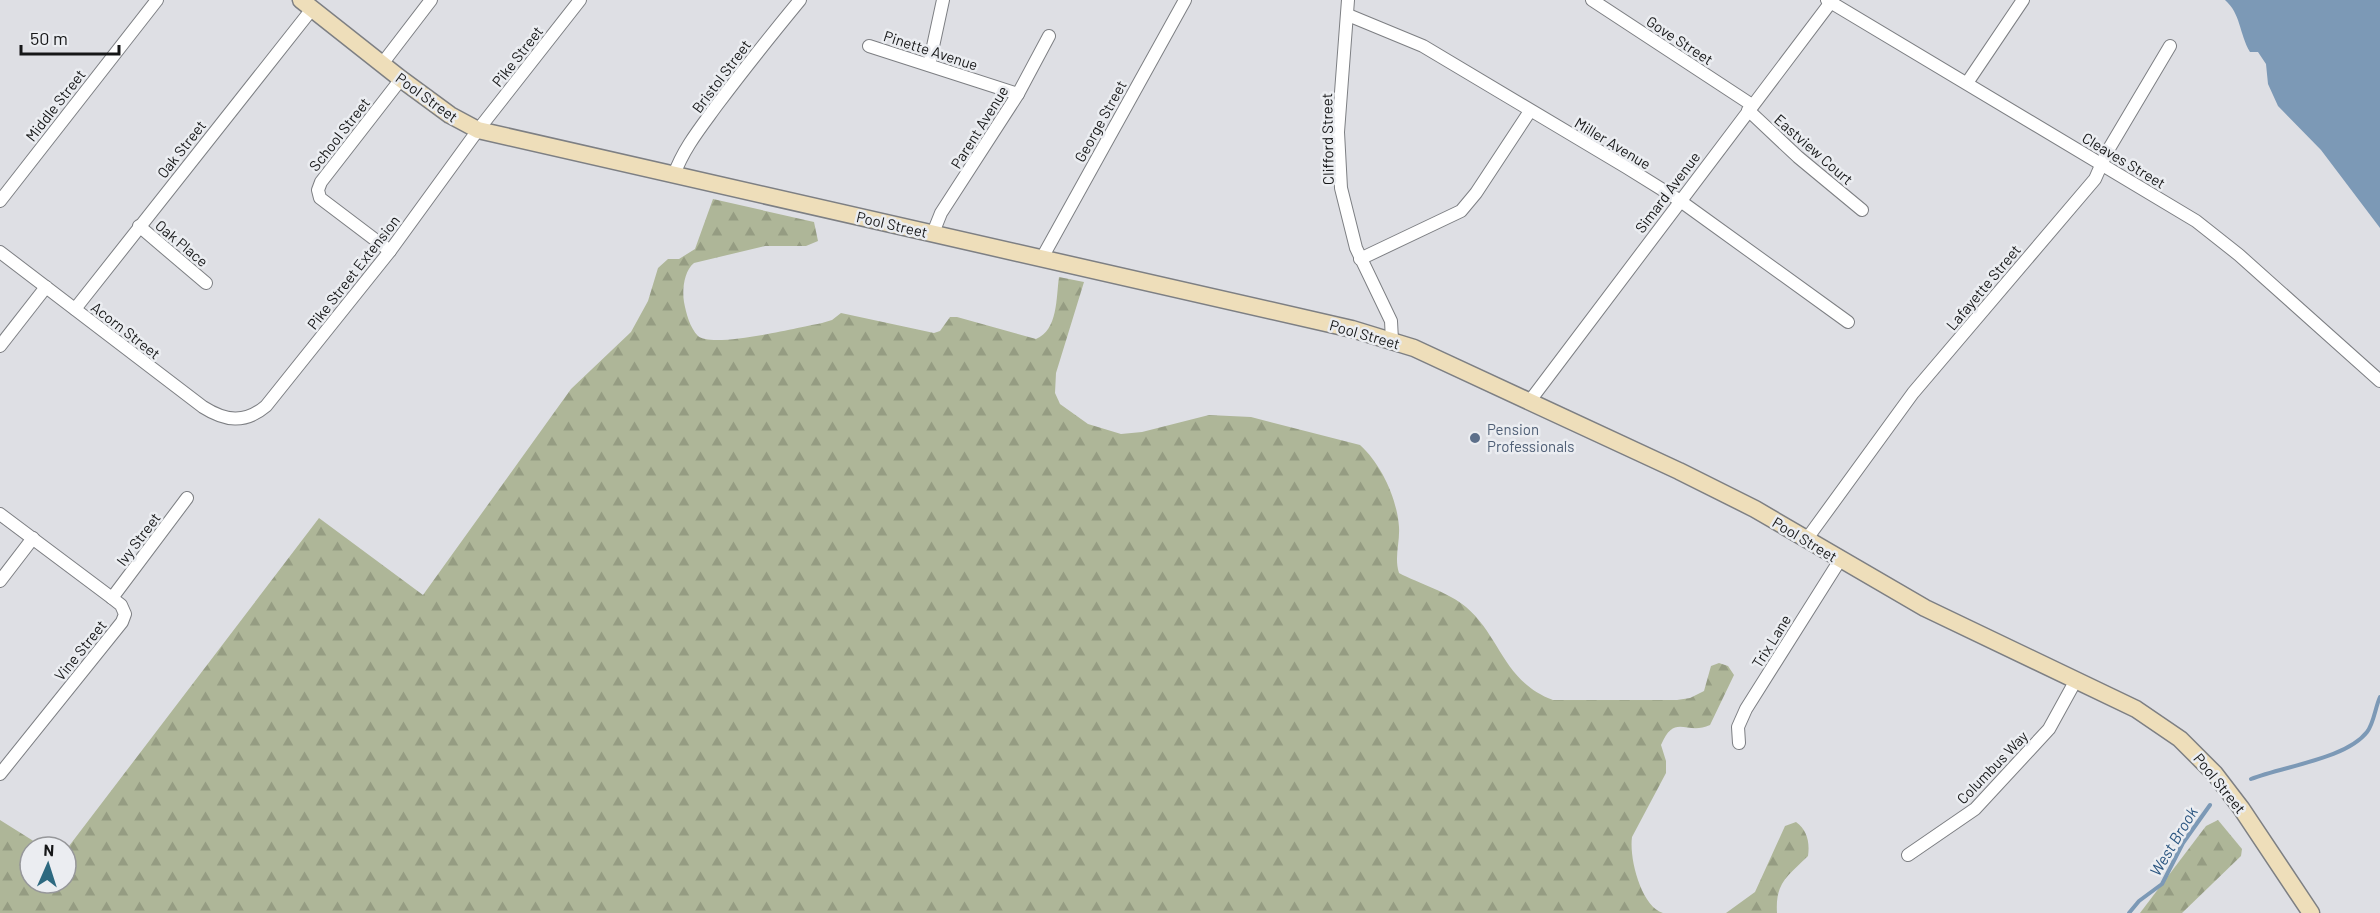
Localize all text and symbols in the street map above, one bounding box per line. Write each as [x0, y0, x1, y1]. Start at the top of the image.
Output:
street label: Gove Street [1643, 12, 1717, 68]
scale bar [21, 18, 118, 56]
street label: Pike Street [488, 22, 546, 90]
street label: Pinette Avenue [882, 26, 980, 74]
text: 50 m [30, 27, 68, 49]
street label: Bristol Street [688, 36, 754, 116]
street label: Middle Street [21, 65, 89, 145]
street label: Pool Street [392, 68, 462, 126]
street label: George Street [1070, 77, 1130, 165]
street label: Parent Avenue [946, 82, 1012, 172]
street label: Clifford Street [1317, 93, 1337, 185]
street label: School Street [305, 94, 373, 174]
street label: Eastview Court [1771, 110, 1857, 188]
street label: Miller Avenue [1572, 113, 1654, 173]
street label: Oak Street [153, 117, 209, 181]
street label: Cleaves Street [2079, 128, 2169, 192]
street label: Simard Avenue [1631, 148, 1703, 236]
street label: Pool Street [855, 207, 929, 241]
street label: Pike Street Extension [303, 211, 403, 333]
street label: Oak Place [152, 216, 212, 270]
street label: Lafayette Street [1942, 241, 2024, 333]
street label: Acorn Street [88, 298, 164, 362]
street label: Pool Street [1328, 315, 1402, 353]
place label: Pension Professionals [1487, 420, 1574, 455]
marker: Pension Professionals [1468, 431, 1482, 445]
street label: Ivy Street [112, 509, 164, 569]
street label: Pool Street [1769, 513, 1841, 565]
street label: Trix Lane [1748, 611, 1794, 671]
street label: Vine Street [50, 616, 110, 684]
street label: Columbus Way [1953, 727, 2031, 807]
street label: Pool Street [2190, 749, 2250, 817]
water label: West Brook [2145, 803, 2201, 879]
north arrow [18, 835, 78, 895]
text: N [43, 840, 55, 859]

